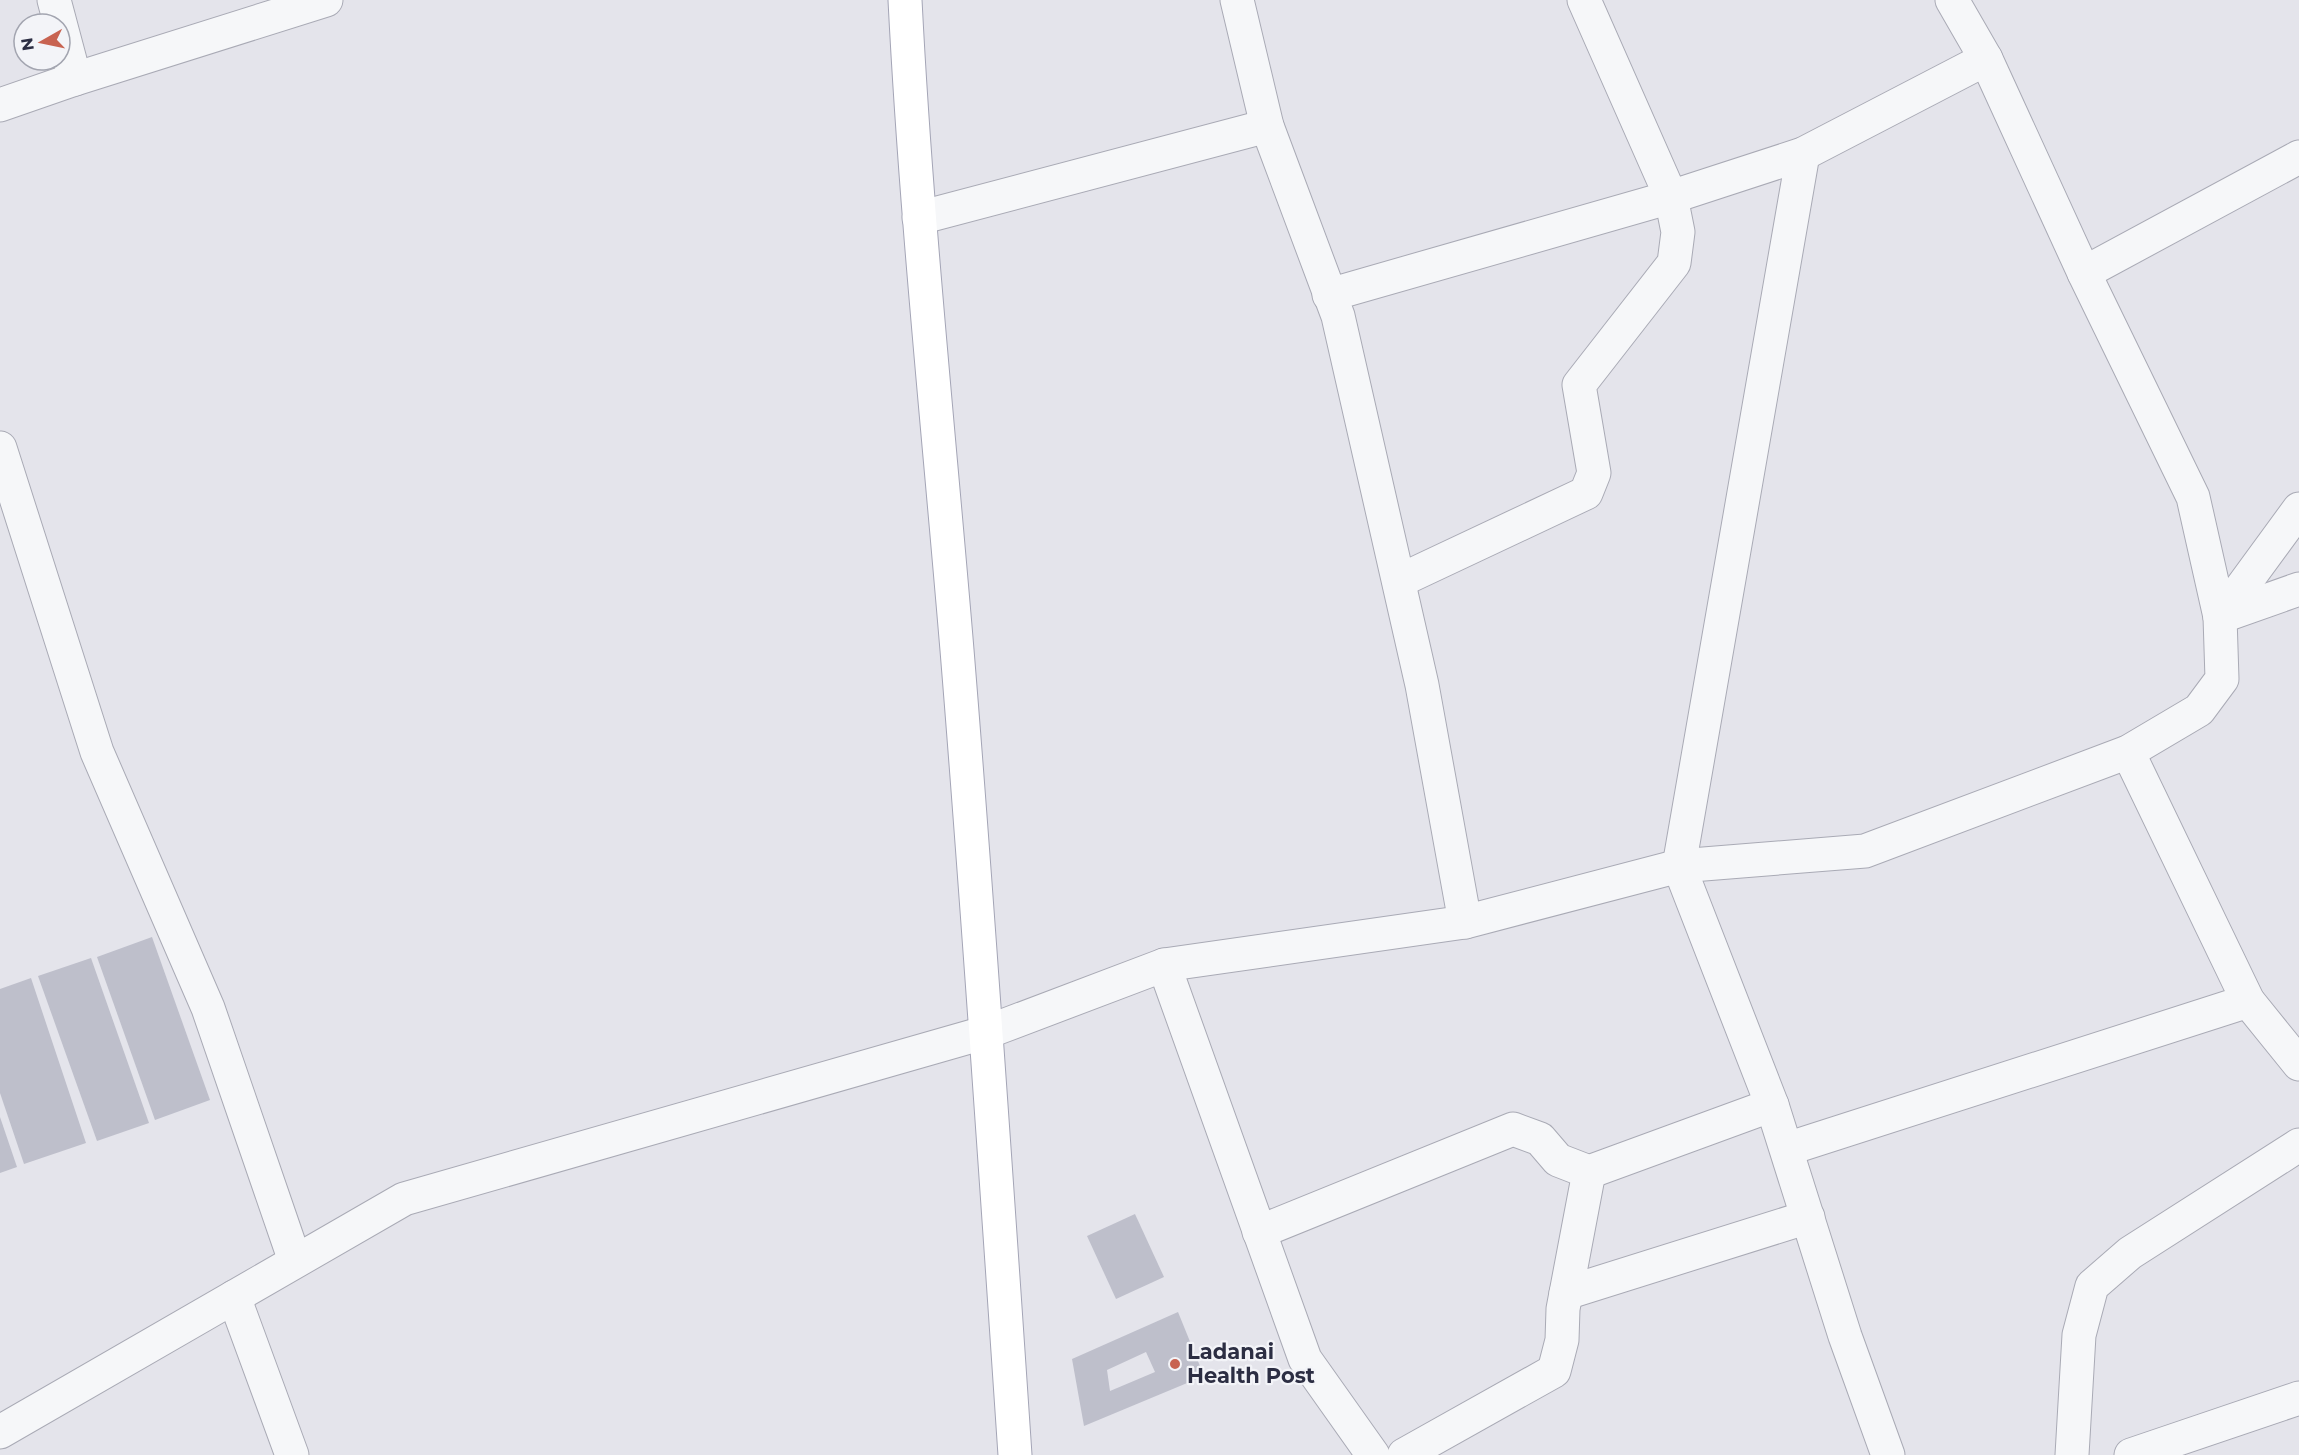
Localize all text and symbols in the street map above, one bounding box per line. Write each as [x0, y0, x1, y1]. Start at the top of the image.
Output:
north arrow [12, 12, 72, 72]
text: N [17, 36, 38, 52]
place label: Ladanai Health Post [1187, 1339, 1315, 1388]
marker: Ladanai Health Post [1168, 1357, 1182, 1371]

